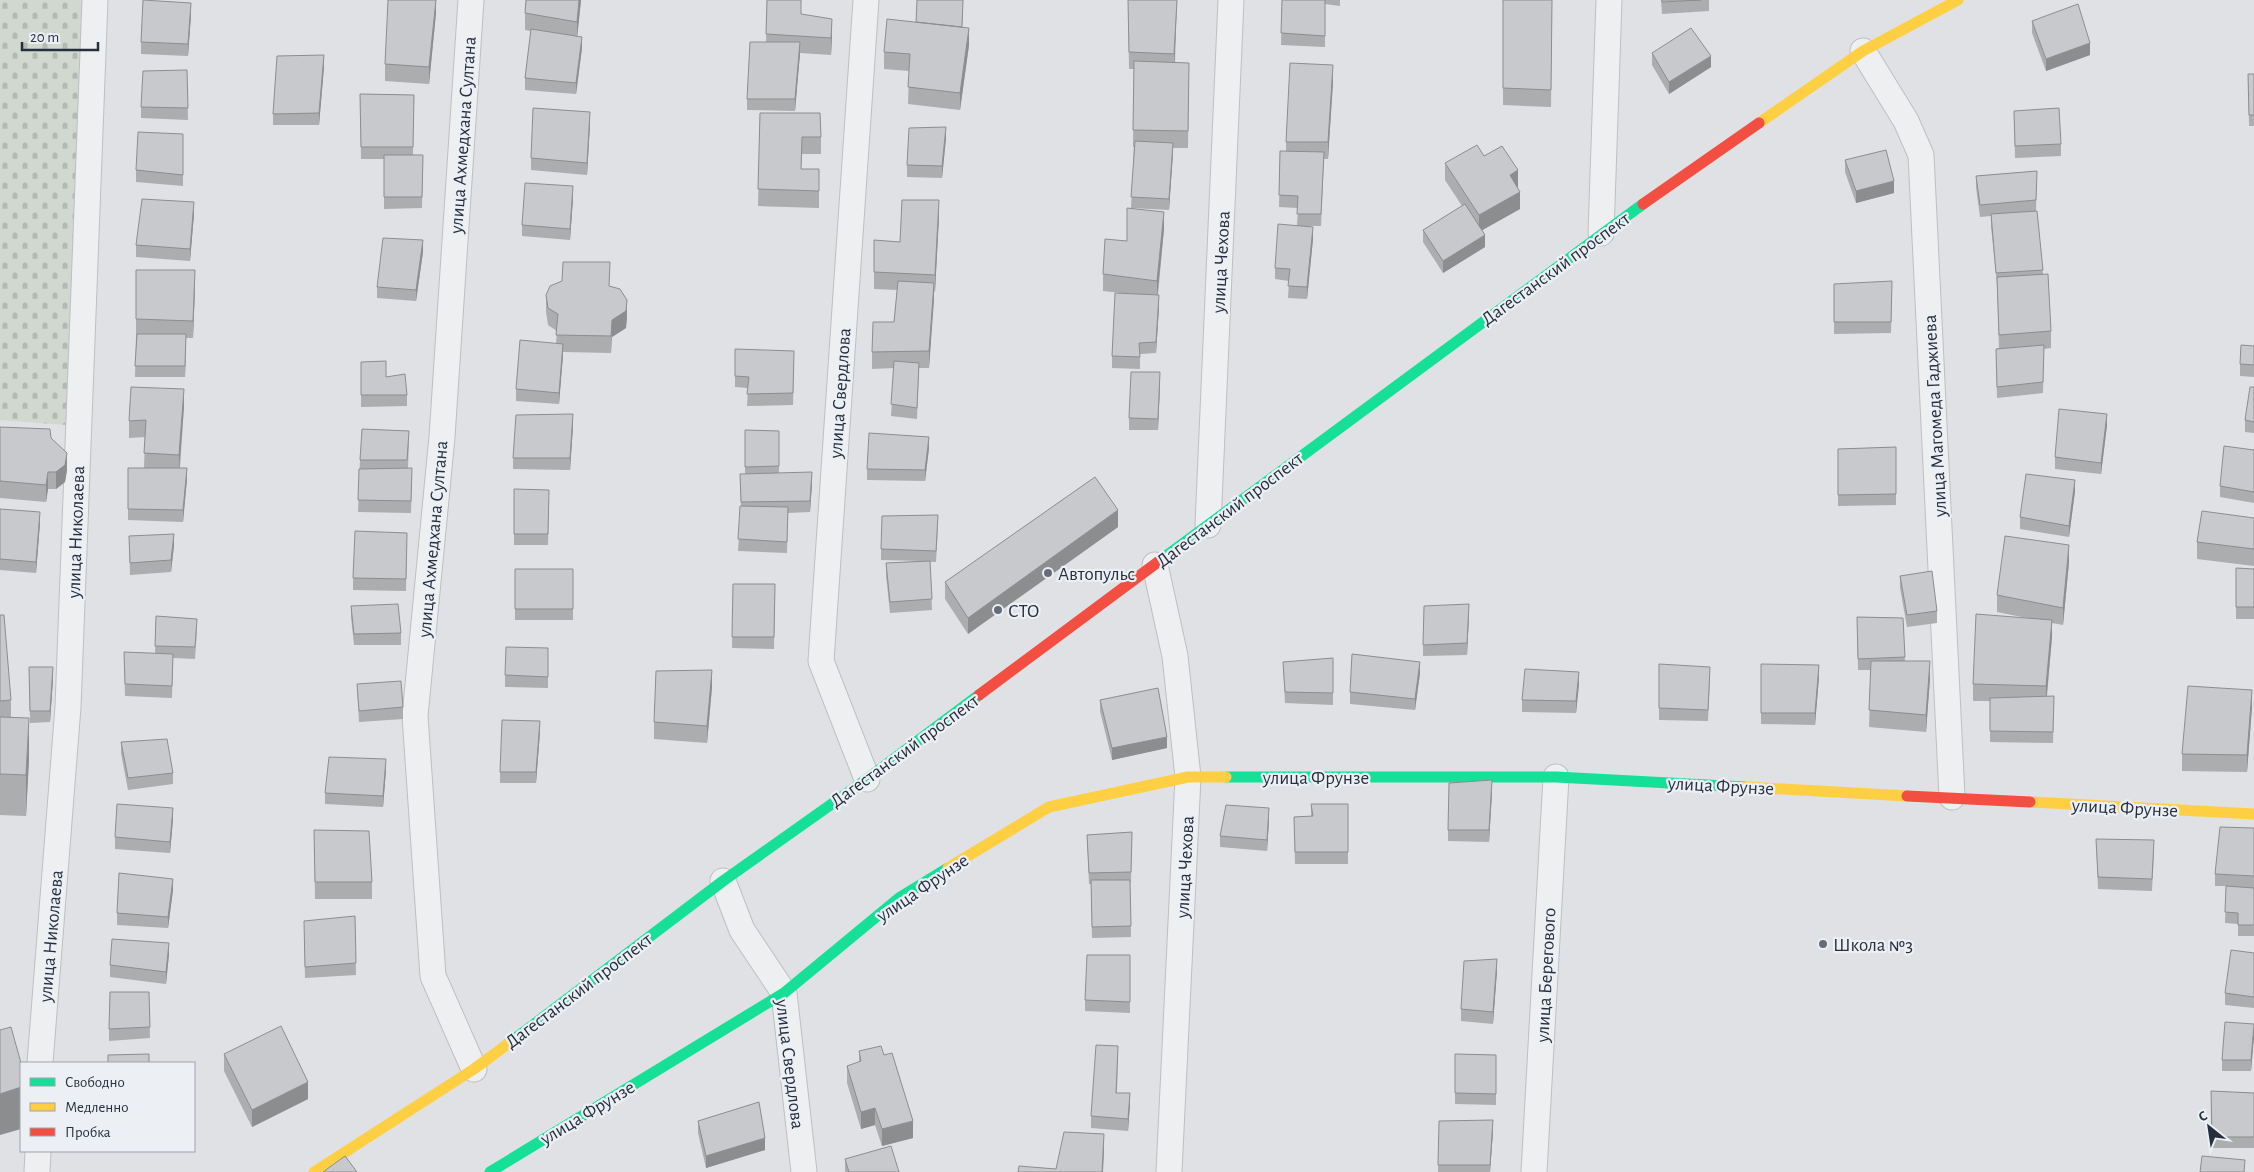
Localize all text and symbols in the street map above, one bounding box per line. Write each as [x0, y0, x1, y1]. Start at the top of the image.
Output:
scale bar [22, 20, 99, 52]
text: 20 m [30, 30, 59, 45]
street label: улица Ахмедхана Султана [447, 36, 480, 235]
street label: Дагестанский проспект [1478, 209, 1634, 329]
street label: улица Чехова [1209, 210, 1234, 315]
street label: улица Магомеда Гаджиева [1921, 314, 1950, 519]
street label: улица Свердлова [826, 327, 855, 460]
street label: улица Ахмедхана Султана [415, 439, 452, 639]
street label: Дагестанский проспект [1153, 449, 1307, 572]
street label: улица Николаева [65, 465, 88, 600]
place label: Автопульс [1058, 565, 1135, 584]
marker: Автопульс [1042, 567, 1054, 579]
place label: СТО [1008, 602, 1040, 621]
marker: СТО [992, 604, 1004, 616]
street label: Дагестанский проспект [827, 691, 983, 811]
street label: улица Фрунзе [1262, 769, 1369, 788]
street label: улица Фрунзе [1666, 774, 1775, 799]
street label: улица Фрунзе [2070, 796, 2179, 821]
street label: улица Чехова [1173, 815, 1198, 920]
street label: улица Фрунзе [873, 851, 972, 926]
street label: улица Николаева [36, 869, 67, 1004]
street label: улица Берегового [1533, 907, 1560, 1044]
street label: Дагестанский проспект [502, 930, 656, 1053]
place label: Школа №3 [1833, 936, 1913, 955]
marker: Школа №3 [1817, 938, 1829, 950]
street label: улица Свердлова [772, 997, 807, 1130]
legend [20, 1062, 195, 1152]
text: Свободно [65, 1075, 125, 1090]
street label: улица Фрунзе [536, 1078, 638, 1149]
text: Медленно [65, 1100, 129, 1115]
north arrow [2184, 1102, 2234, 1152]
text: С [2196, 1108, 2210, 1125]
text: Пробка [65, 1125, 111, 1140]

